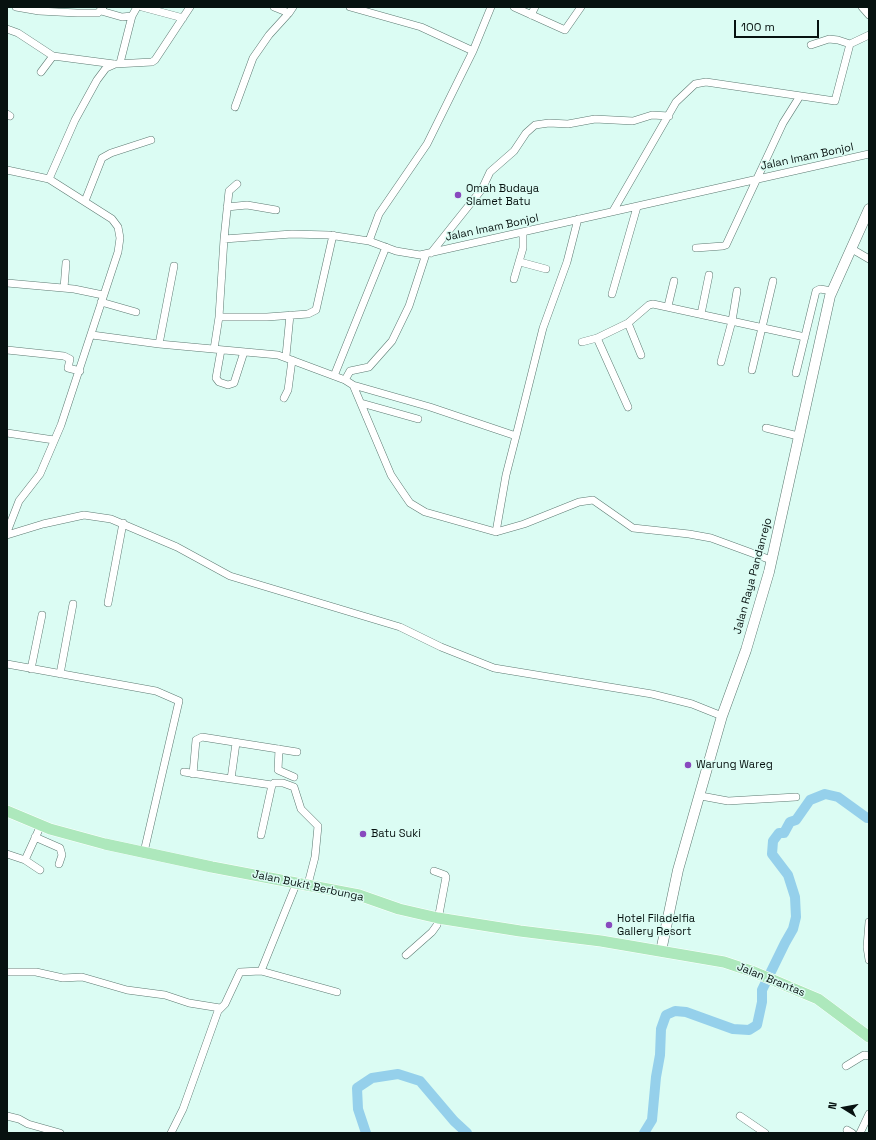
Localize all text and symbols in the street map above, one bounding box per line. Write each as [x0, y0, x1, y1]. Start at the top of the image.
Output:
scale bar [736, 12, 821, 38]
text: 100 m [741, 19, 775, 35]
street label: Jalan Imam Bonjol [759, 141, 855, 173]
place label: Omah Budaya Slamet Batu [466, 182, 539, 208]
marker: Omah Budaya Slamet Batu [453, 190, 463, 200]
street label: Jalan Imam Bonjol [444, 212, 540, 244]
street label: Jalan Raya Pandanrejo [731, 516, 775, 636]
place label: Warung Wareg [696, 758, 773, 772]
marker: Warung Wareg [683, 760, 693, 770]
place label: Batu Suki [371, 827, 421, 841]
marker: Batu Suki [358, 829, 368, 839]
street label: Jalan Bukit Berbunga [251, 868, 365, 904]
place label: Hotel Filadelfia Gallery Resort [617, 912, 695, 938]
marker: Hotel Filadelfia Gallery Resort [604, 920, 614, 930]
street label: Jalan Brantas [735, 960, 807, 1000]
north arrow [824, 1088, 864, 1128]
text: N [825, 1101, 840, 1111]

